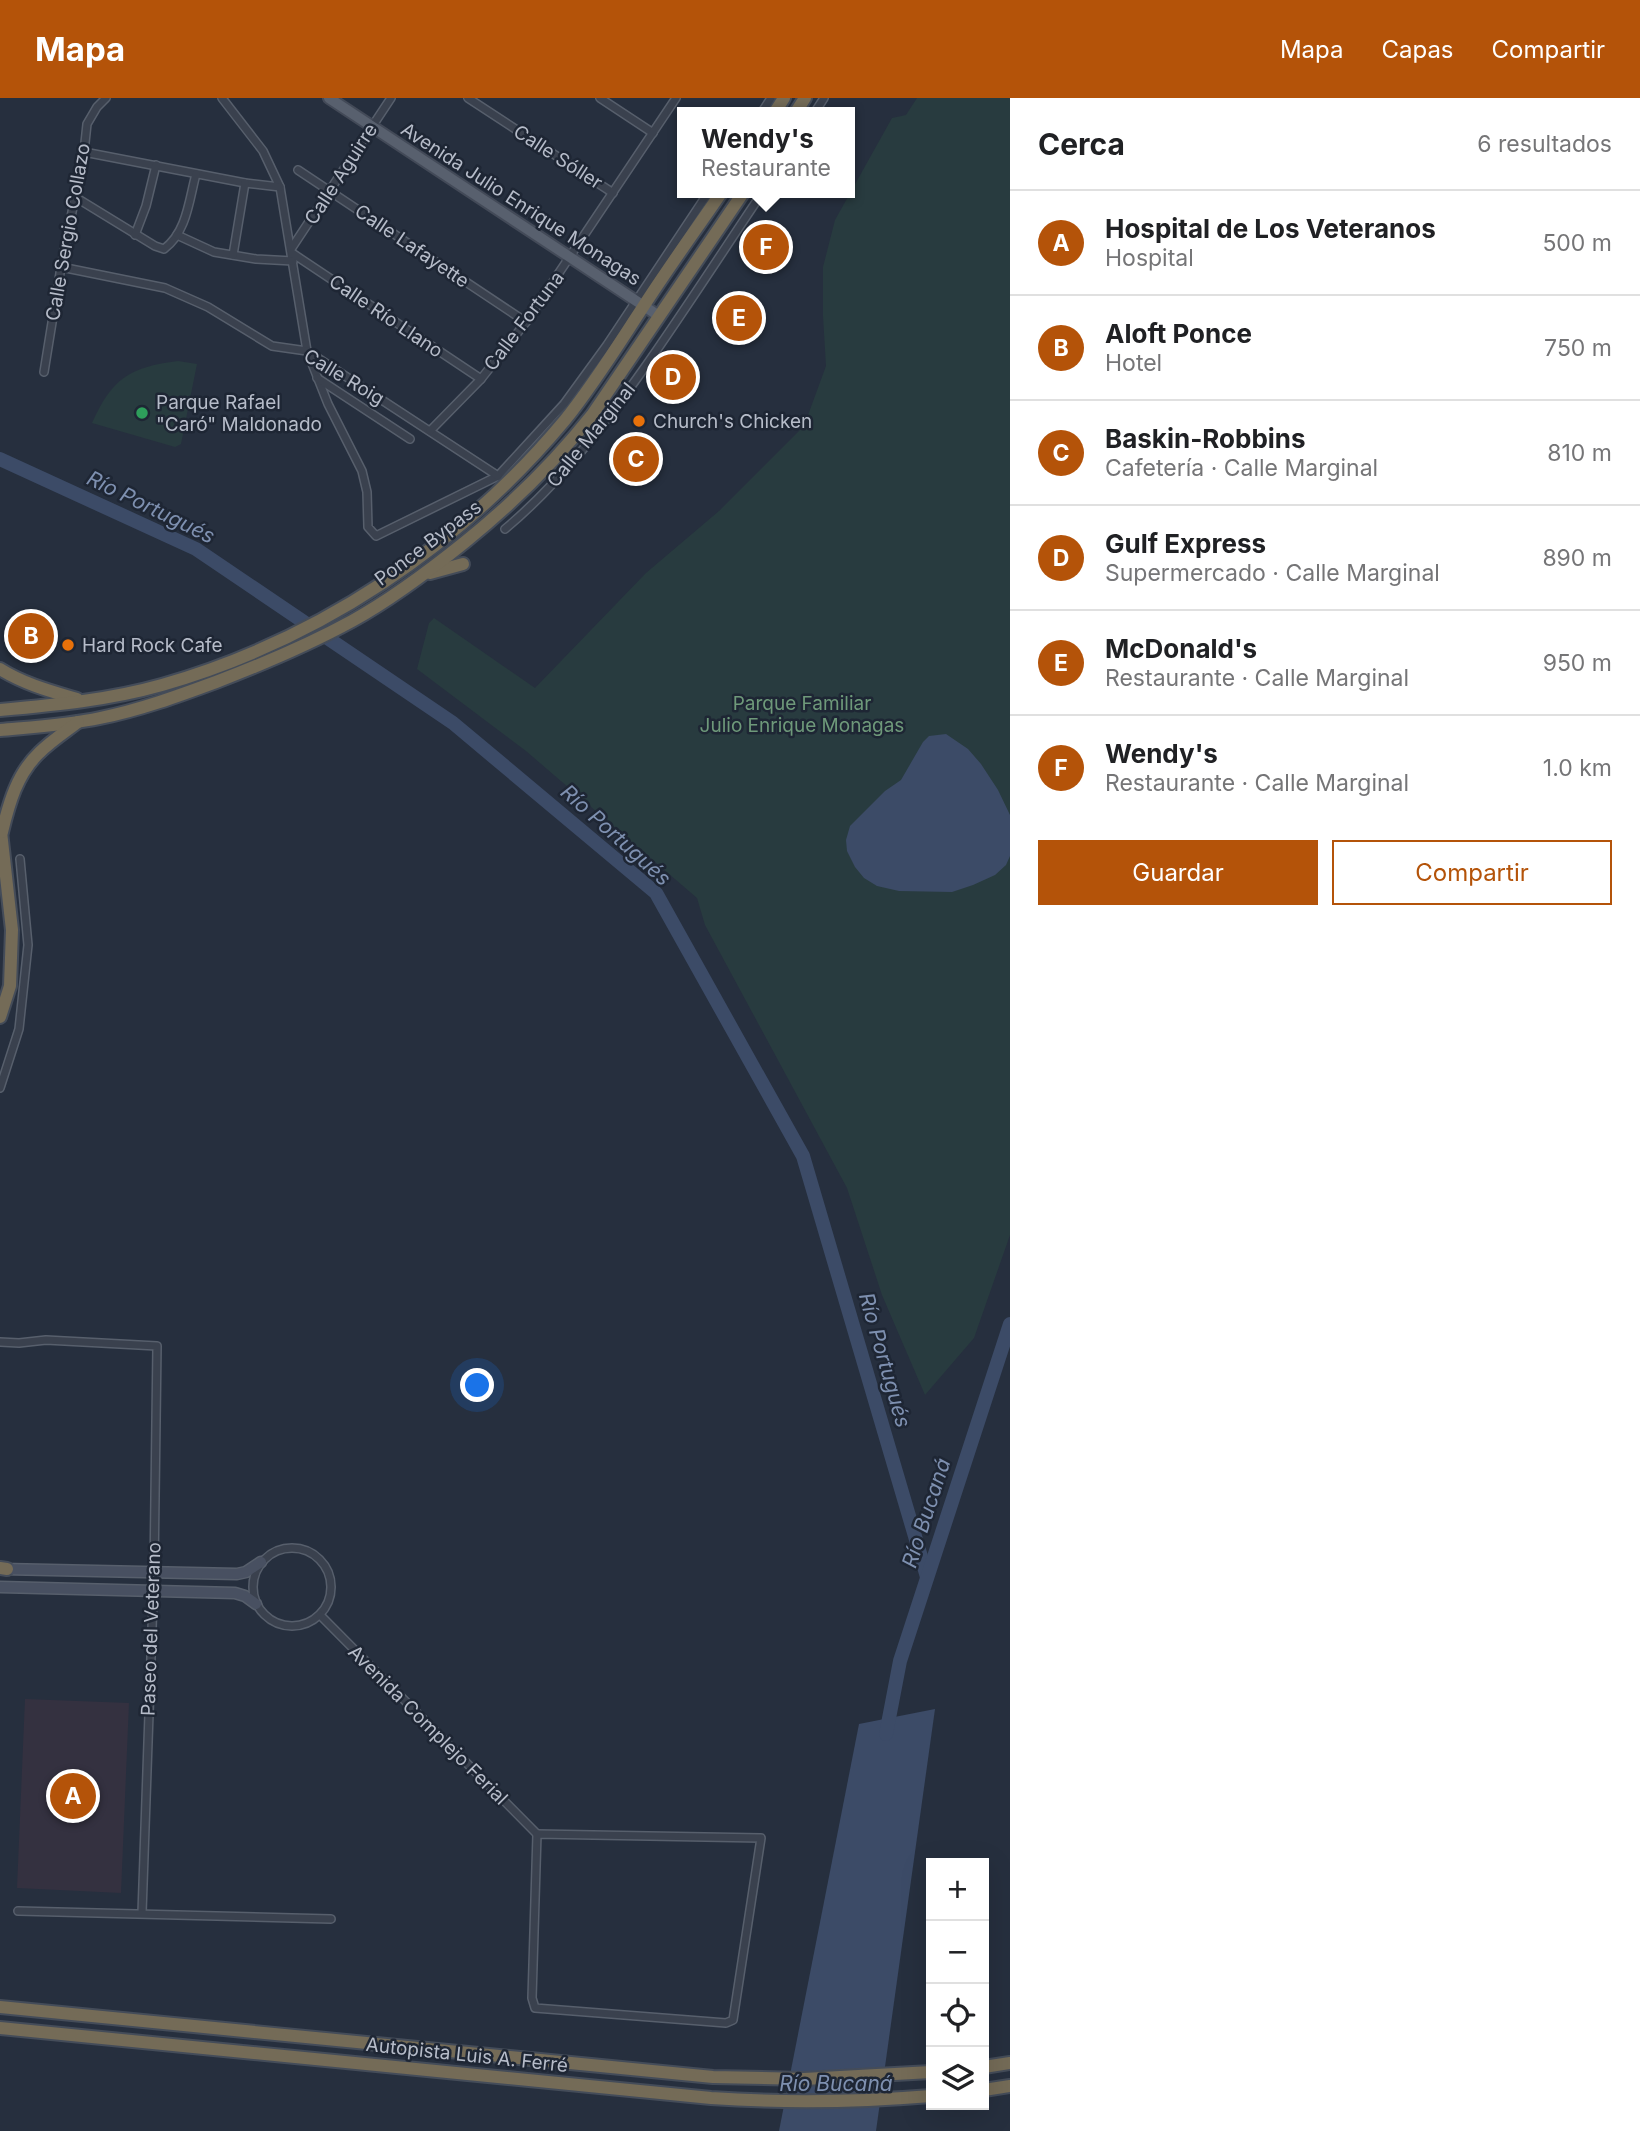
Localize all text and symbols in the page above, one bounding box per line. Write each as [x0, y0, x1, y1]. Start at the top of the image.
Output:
text: Mapa [35, 29, 125, 69]
text: Mapa [1280, 35, 1343, 64]
text: Capas [1381, 35, 1454, 64]
text: Compartir [1492, 35, 1605, 64]
popup [677, 107, 855, 198]
street label: Avenida Julio Enrique Monagas [397, 118, 645, 290]
street label: Calle Aguirre [300, 119, 382, 229]
street label: Calle Sóller [509, 120, 607, 194]
text: Wendy's [701, 123, 814, 154]
text: Cerca [1038, 126, 1125, 162]
text: 6 resultados [1477, 130, 1612, 158]
street label: Calle Sergio Collazo [41, 141, 95, 323]
text: Restaurante [701, 154, 831, 182]
street label: Calle Lafayette [350, 199, 474, 293]
text: Hospital de Los Veteranos [1105, 213, 1436, 244]
pin: F [743, 221, 789, 273]
text: A [1052, 229, 1070, 257]
text: 500 m [1542, 229, 1612, 257]
text: Hospital [1105, 244, 1194, 272]
street label: Calle Fortuna [479, 267, 569, 375]
street label: Calle Río Llano [325, 269, 447, 363]
pin: E [716, 292, 762, 344]
text: Aloft Ponce [1105, 318, 1252, 349]
text: B [1053, 334, 1069, 362]
text: 750 m [1544, 334, 1612, 362]
street label: Calle Roig [300, 344, 388, 410]
text: Hotel [1105, 349, 1162, 377]
pin: D [650, 351, 696, 403]
street label: Calle Marginal [542, 378, 640, 492]
place label: Parque Rafael "Caró" Maldonado [156, 391, 322, 436]
marker: Parque Rafael "Caró" Maldonado [134, 405, 150, 421]
place label: Church's Chicken [653, 410, 812, 433]
marker: Church's Chicken [631, 413, 647, 429]
text: Baskin-Robbins [1105, 423, 1306, 454]
pin: C [613, 433, 659, 485]
text: C [1052, 439, 1070, 467]
text: 810 m [1547, 439, 1612, 467]
text: Cafetería · Calle Marginal [1105, 454, 1378, 482]
water label: Río Portugués [83, 465, 219, 549]
street label: Ponce Bypass [370, 495, 486, 591]
text: Gulf Express [1105, 528, 1266, 559]
text: D [1053, 544, 1069, 572]
text: 890 m [1542, 544, 1612, 572]
text: Supermercado · Calle Marginal [1105, 559, 1440, 587]
pin: B [8, 610, 54, 662]
text: McDonald's [1105, 633, 1257, 664]
place label: Hard Rock Cafe [82, 634, 223, 657]
marker: Hard Rock Cafe [60, 637, 76, 653]
text: E [1054, 649, 1068, 677]
text: 950 m [1543, 649, 1612, 677]
text: Restaurante · Calle Marginal [1105, 664, 1409, 692]
park label: Parque Familiar Julio Enrique Monagas [700, 692, 904, 737]
text: Wendy's [1105, 738, 1218, 769]
text: F [1054, 754, 1068, 782]
text: 1.0 km [1543, 754, 1612, 782]
text: Restaurante · Calle Marginal [1105, 769, 1409, 797]
water label: Río Portugués [556, 779, 676, 891]
button: Guardar [1038, 840, 1318, 905]
button: Compartir [1332, 840, 1612, 905]
water label: Río Portugués [854, 1290, 916, 1430]
your location [460, 1368, 494, 1402]
water label: Río Bucaná [897, 1455, 955, 1571]
street label: Paseo del Veterano [136, 1542, 166, 1716]
street label: Avenida Complejo Ferial [343, 1640, 513, 1810]
pin: A [50, 1770, 96, 1822]
map controls [926, 1858, 989, 2110]
button: + [926, 1858, 989, 1921]
button: − [926, 1921, 989, 1984]
button: locate [926, 1984, 989, 2047]
street label: Autopista Luis A. Ferré [365, 2033, 569, 2077]
button: layers [926, 2047, 989, 2110]
water label: Río Bucaná [779, 2071, 893, 2096]

